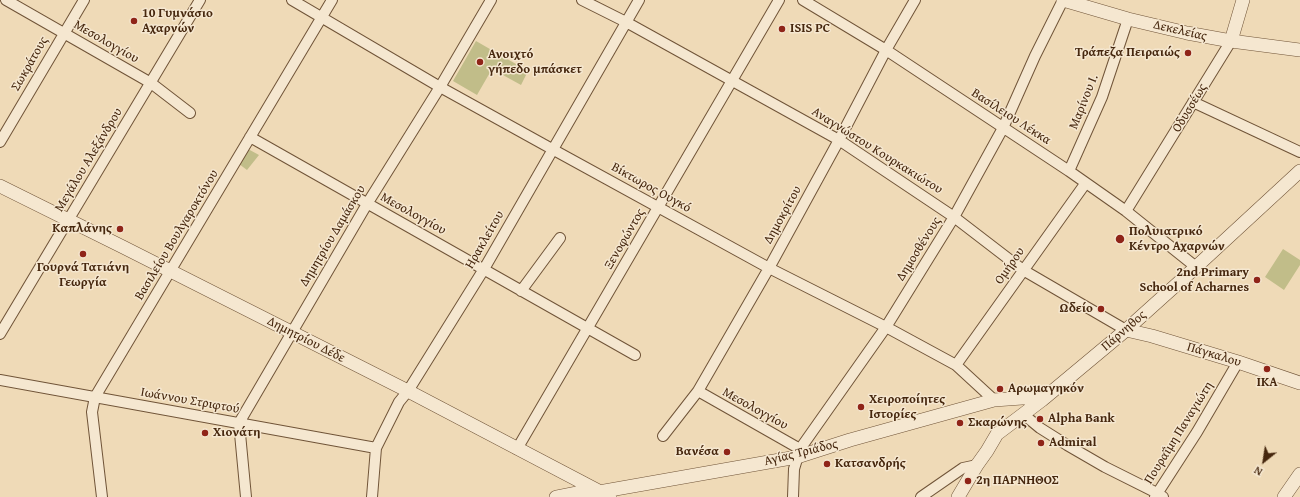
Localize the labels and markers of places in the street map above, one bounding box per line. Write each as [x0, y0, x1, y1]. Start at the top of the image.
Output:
place label: 10 Γυμνάσιο Αχαρνών [142, 6, 213, 37]
marker: 10 Γυμνάσιο Αχαρνών [129, 16, 139, 26]
place label: ISIS PC [790, 21, 830, 37]
marker: ISIS PC [777, 24, 787, 34]
place label: Τράπεζα Πειραιώς [1075, 45, 1180, 61]
place label: Ανοιχτό γήπεδο μπάσκετ [488, 47, 582, 78]
marker: Τράπεζα Πειραιώς [1183, 48, 1193, 58]
marker: Ανοιχτό γήπεδο μπάσκετ [475, 57, 485, 67]
place label: Καπλάνης [52, 221, 112, 237]
marker: Καπλάνης [115, 224, 125, 234]
place label: Πολυιατρικό Κέντρο Αχαρνών [1129, 224, 1225, 255]
marker: Πολυιατρικό Κέντρο Αχαρνών [1114, 233, 1126, 245]
marker: Γουρνά Τατιάνη Γεωργία [78, 249, 88, 259]
place label: Γουρνά Τατιάνη Γεωργία [37, 260, 129, 291]
place label: 2nd Primary School of Acharnes [1140, 265, 1249, 296]
marker: 2nd Primary School of Acharnes [1252, 275, 1262, 285]
place label: Ωδείο [1060, 301, 1093, 317]
marker: Ωδείο [1096, 304, 1106, 314]
marker: ΙΚΑ [1262, 364, 1272, 374]
place label: ΙΚΑ [1257, 375, 1277, 391]
place label: Αρωμαγηκόν [1008, 381, 1084, 397]
marker: Αρωμαγηκόν [995, 384, 1005, 394]
place label: Χειροποίητες Ιστορίες [869, 392, 945, 423]
marker: Χειροποίητες Ιστορίες [856, 402, 866, 412]
place label: Alpha Bank [1048, 411, 1115, 427]
marker: Alpha Bank [1035, 414, 1045, 424]
place label: Σκαρώνης [968, 415, 1027, 431]
marker: Σκαρώνης [955, 418, 965, 428]
place label: Χιονάτη [213, 425, 260, 441]
marker: Χιονάτη [200, 428, 210, 438]
place label: Admiral [1049, 435, 1096, 451]
marker: Admiral [1036, 438, 1046, 448]
place label: Βανέσα [676, 444, 719, 460]
marker: Βανέσα [722, 447, 732, 457]
place label: Κατσανδρής [835, 456, 906, 472]
marker: Κατσανδρής [822, 459, 832, 469]
place label: 2η ΠΑΡΝΗΘΟΣ [976, 473, 1059, 489]
marker: 2η ΠΑΡΝΗΘΟΣ [963, 476, 973, 486]

